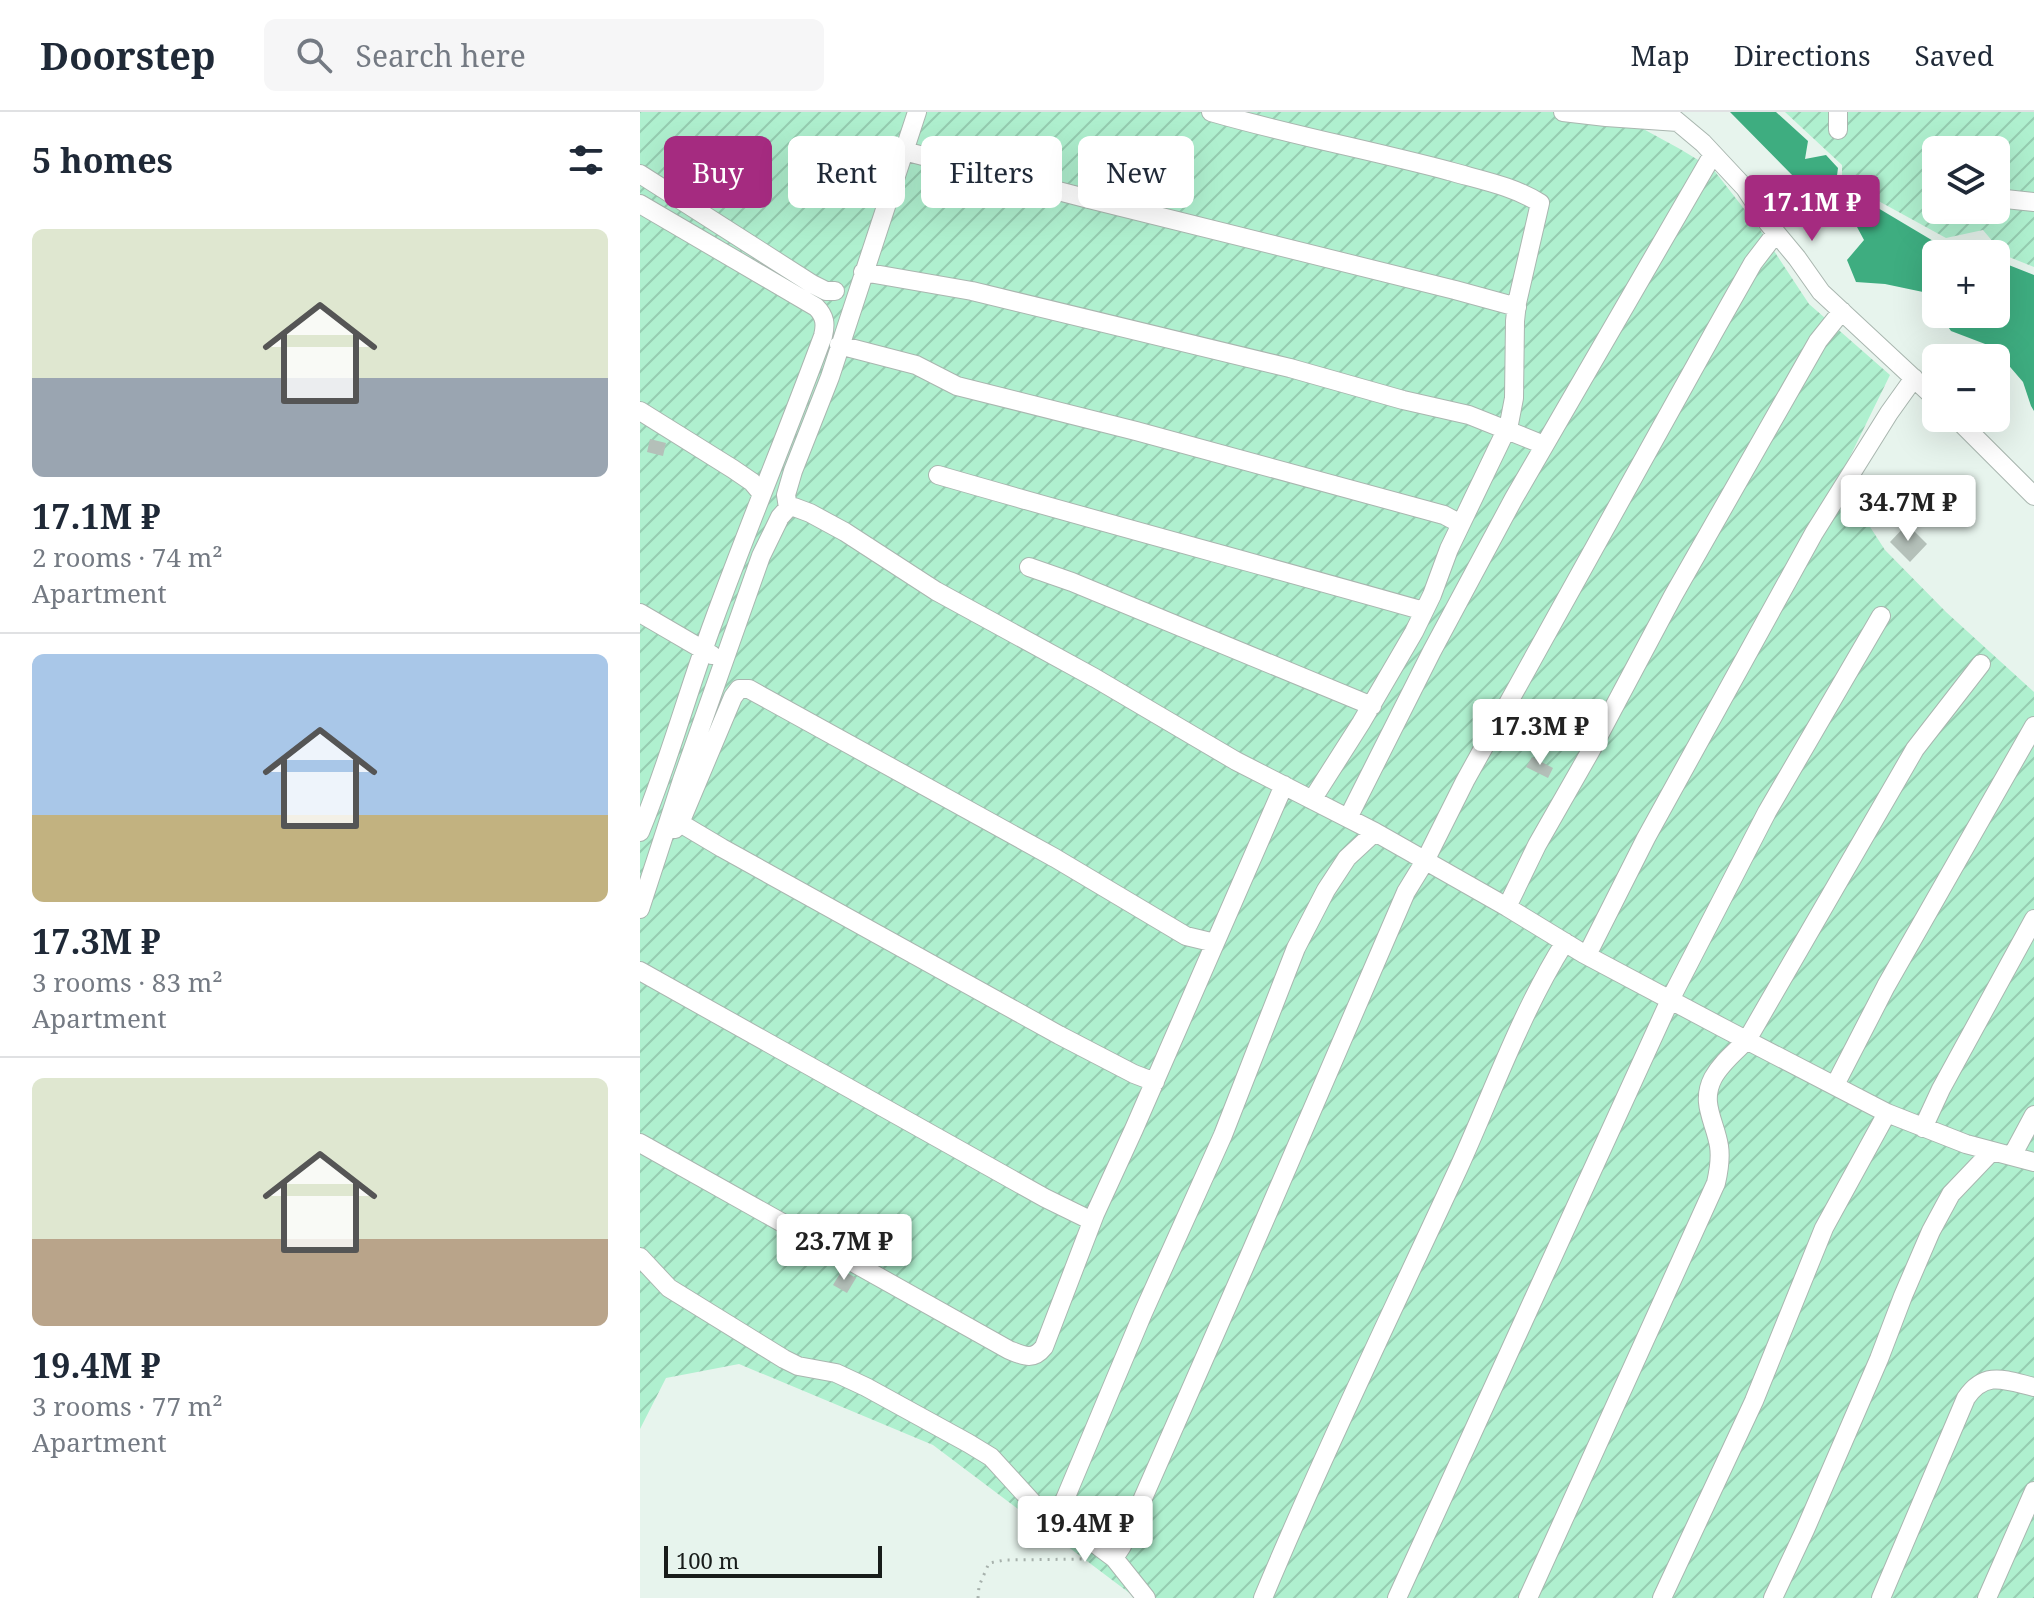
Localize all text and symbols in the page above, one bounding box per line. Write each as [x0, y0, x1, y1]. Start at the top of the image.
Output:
search box [264, 19, 824, 91]
text: Doorstep [40, 29, 216, 81]
icon: search [292, 33, 336, 77]
text: Search here [356, 35, 526, 76]
text: Map [1630, 36, 1690, 74]
text: Directions [1734, 36, 1871, 74]
text: Saved [1915, 36, 1994, 74]
chip: Buy [664, 136, 772, 208]
chip: Rent [788, 136, 905, 208]
chip: Filters [921, 136, 1062, 208]
chip: New [1078, 136, 1194, 208]
map controls [1922, 136, 2010, 432]
button: layers [1922, 136, 2010, 224]
text: 5 homes [32, 137, 173, 183]
icon: filters [564, 138, 608, 182]
pin: 17.1M ₽ [1738, 175, 1886, 243]
text: 17.1M ₽ [1763, 183, 1861, 219]
button: + [1922, 240, 2010, 328]
icon: home [248, 281, 392, 425]
button: − [1922, 344, 2010, 432]
pin: 34.7M ₽ [1834, 475, 1982, 543]
text: 34.7M ₽ [1859, 483, 1957, 519]
text: 17.1M ₽ [32, 493, 161, 539]
text: 2 rooms · 74 m² [32, 539, 223, 575]
text: Apartment [32, 575, 167, 611]
pin: 17.3M ₽ [1466, 699, 1614, 767]
icon: home [248, 706, 392, 850]
text: 17.3M ₽ [1491, 707, 1589, 743]
text: 17.3M ₽ [32, 918, 161, 964]
text: 3 rooms · 83 m² [32, 964, 223, 1000]
text: Apartment [32, 1000, 167, 1036]
icon: home [248, 1130, 392, 1274]
pin: 23.7M ₽ [770, 1214, 918, 1282]
text: 23.7M ₽ [795, 1222, 893, 1258]
text: 19.4M ₽ [32, 1342, 161, 1388]
text: 3 rooms · 77 m² [32, 1388, 223, 1424]
text: Apartment [32, 1424, 167, 1460]
pin: 19.4M ₽ [1011, 1496, 1159, 1564]
text: 19.4M ₽ [1036, 1504, 1134, 1540]
scale bar [664, 1542, 882, 1578]
text: 100 m [676, 1545, 739, 1575]

